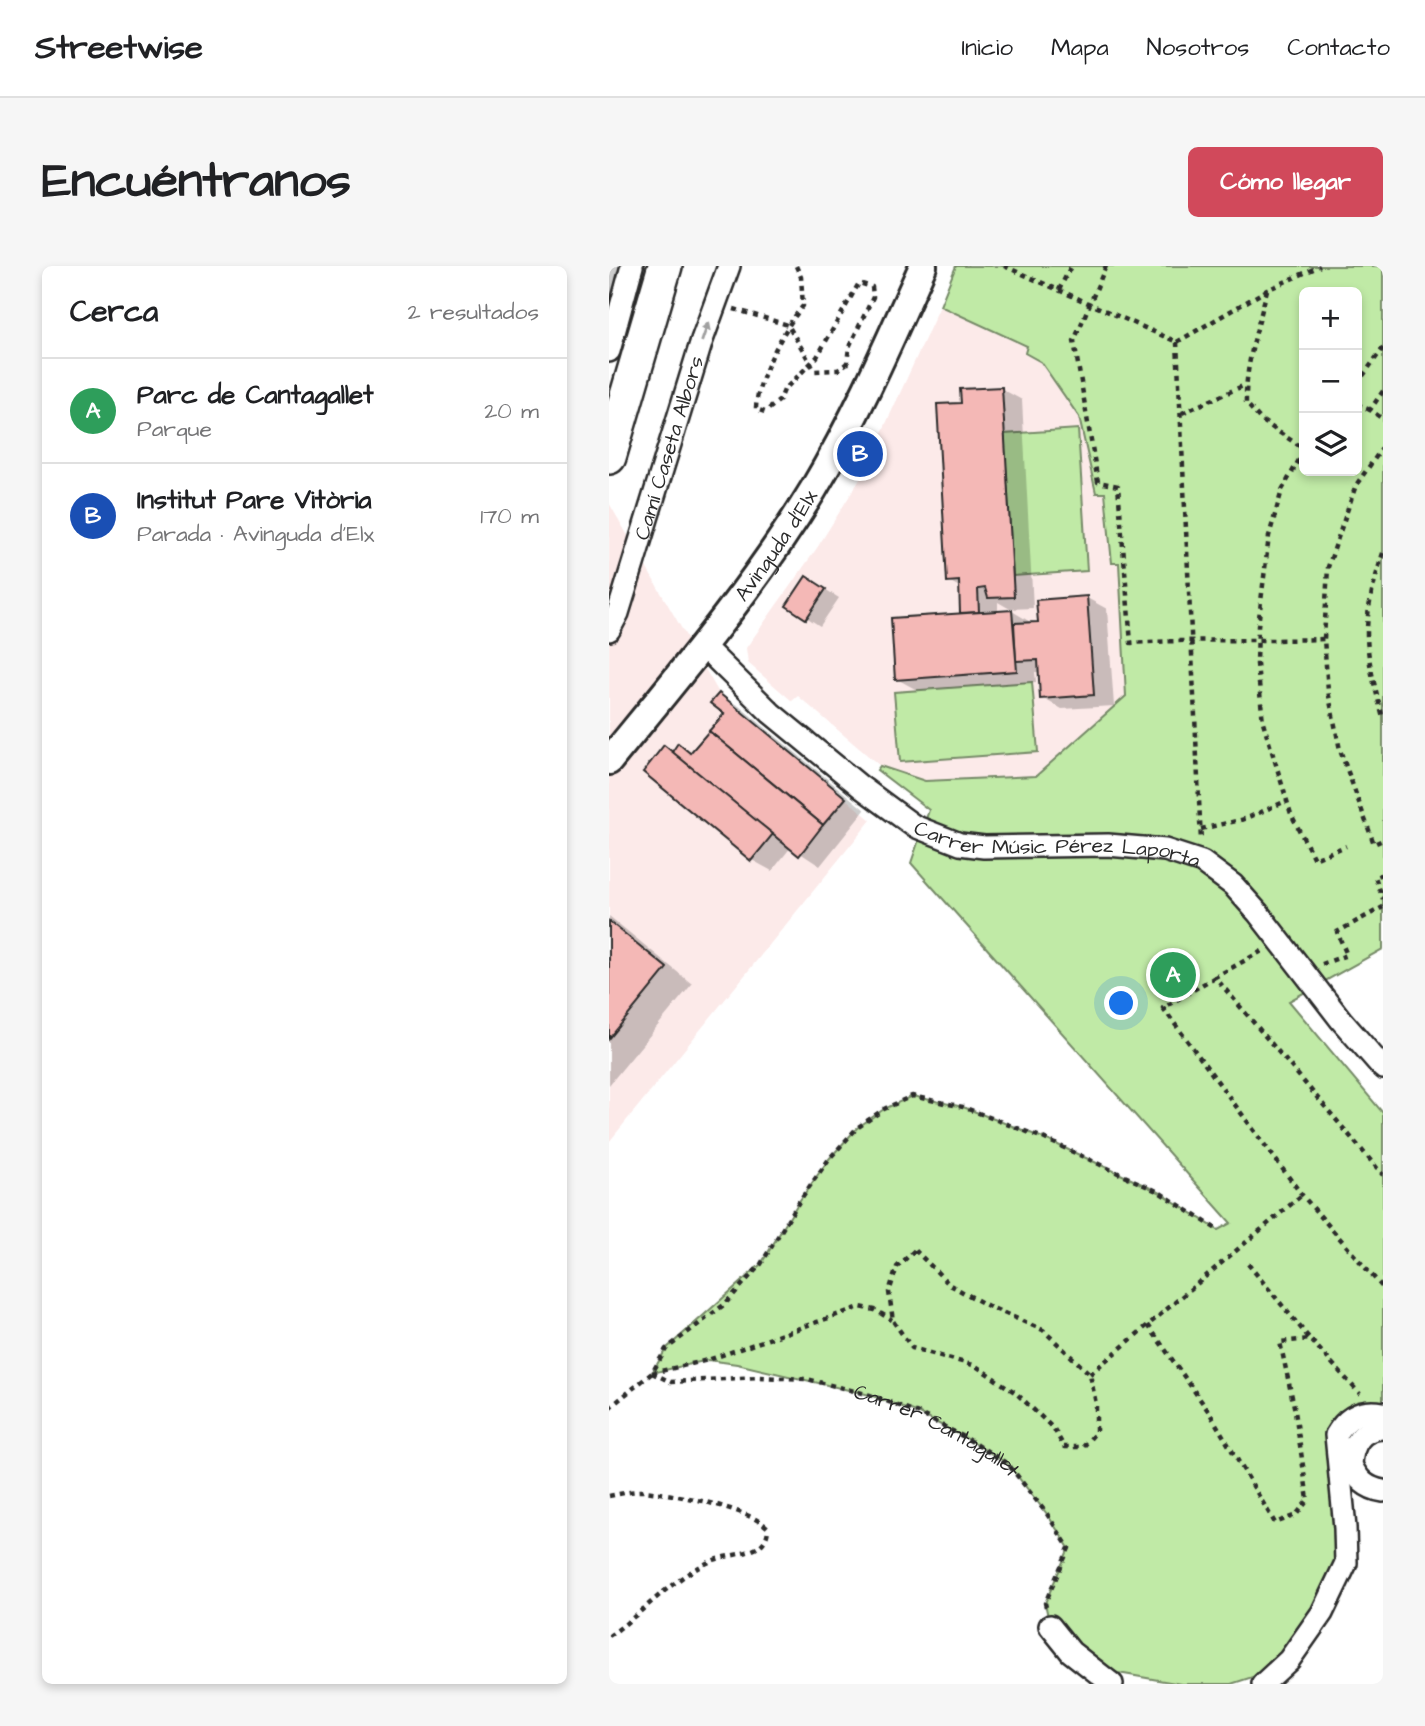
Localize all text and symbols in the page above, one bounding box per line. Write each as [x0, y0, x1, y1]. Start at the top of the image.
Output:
text: Streetwise [35, 25, 203, 71]
text: Inicio [961, 31, 1013, 65]
text: Mapa [1051, 31, 1109, 65]
text: Nosotros [1147, 31, 1249, 65]
text: Contacto [1287, 31, 1390, 65]
button: Cómo llegar [1188, 147, 1383, 217]
text: Encuéntranos [42, 148, 351, 216]
map controls [1299, 287, 1362, 476]
button: + [1299, 287, 1362, 350]
text: Cerca [70, 291, 158, 333]
text: 2 resultados [407, 296, 539, 328]
one-way arrow [700, 322, 711, 343]
button: − [1299, 350, 1362, 413]
street label: Camí Caseta Albors [627, 352, 711, 544]
text: Parc de Cantagallet [137, 377, 374, 413]
text: A [86, 395, 100, 427]
text: 20 m [484, 395, 539, 427]
text: Parque [137, 413, 212, 445]
button: layers [1299, 413, 1362, 476]
pin: B [837, 428, 883, 480]
text: Institut Pare Vitòria [137, 482, 372, 518]
street label: Avinguda d'Elx [728, 484, 825, 607]
text: B [85, 500, 101, 532]
text: 170 m [480, 500, 539, 532]
text: Parada · Avinguda d'Elx [137, 518, 374, 550]
street label: Carrer Músic Pérez Laporta [910, 813, 1204, 876]
pin: A [1150, 949, 1196, 1001]
your location [1104, 986, 1138, 1020]
street label: Carrer Cantagallet [851, 1378, 1027, 1484]

